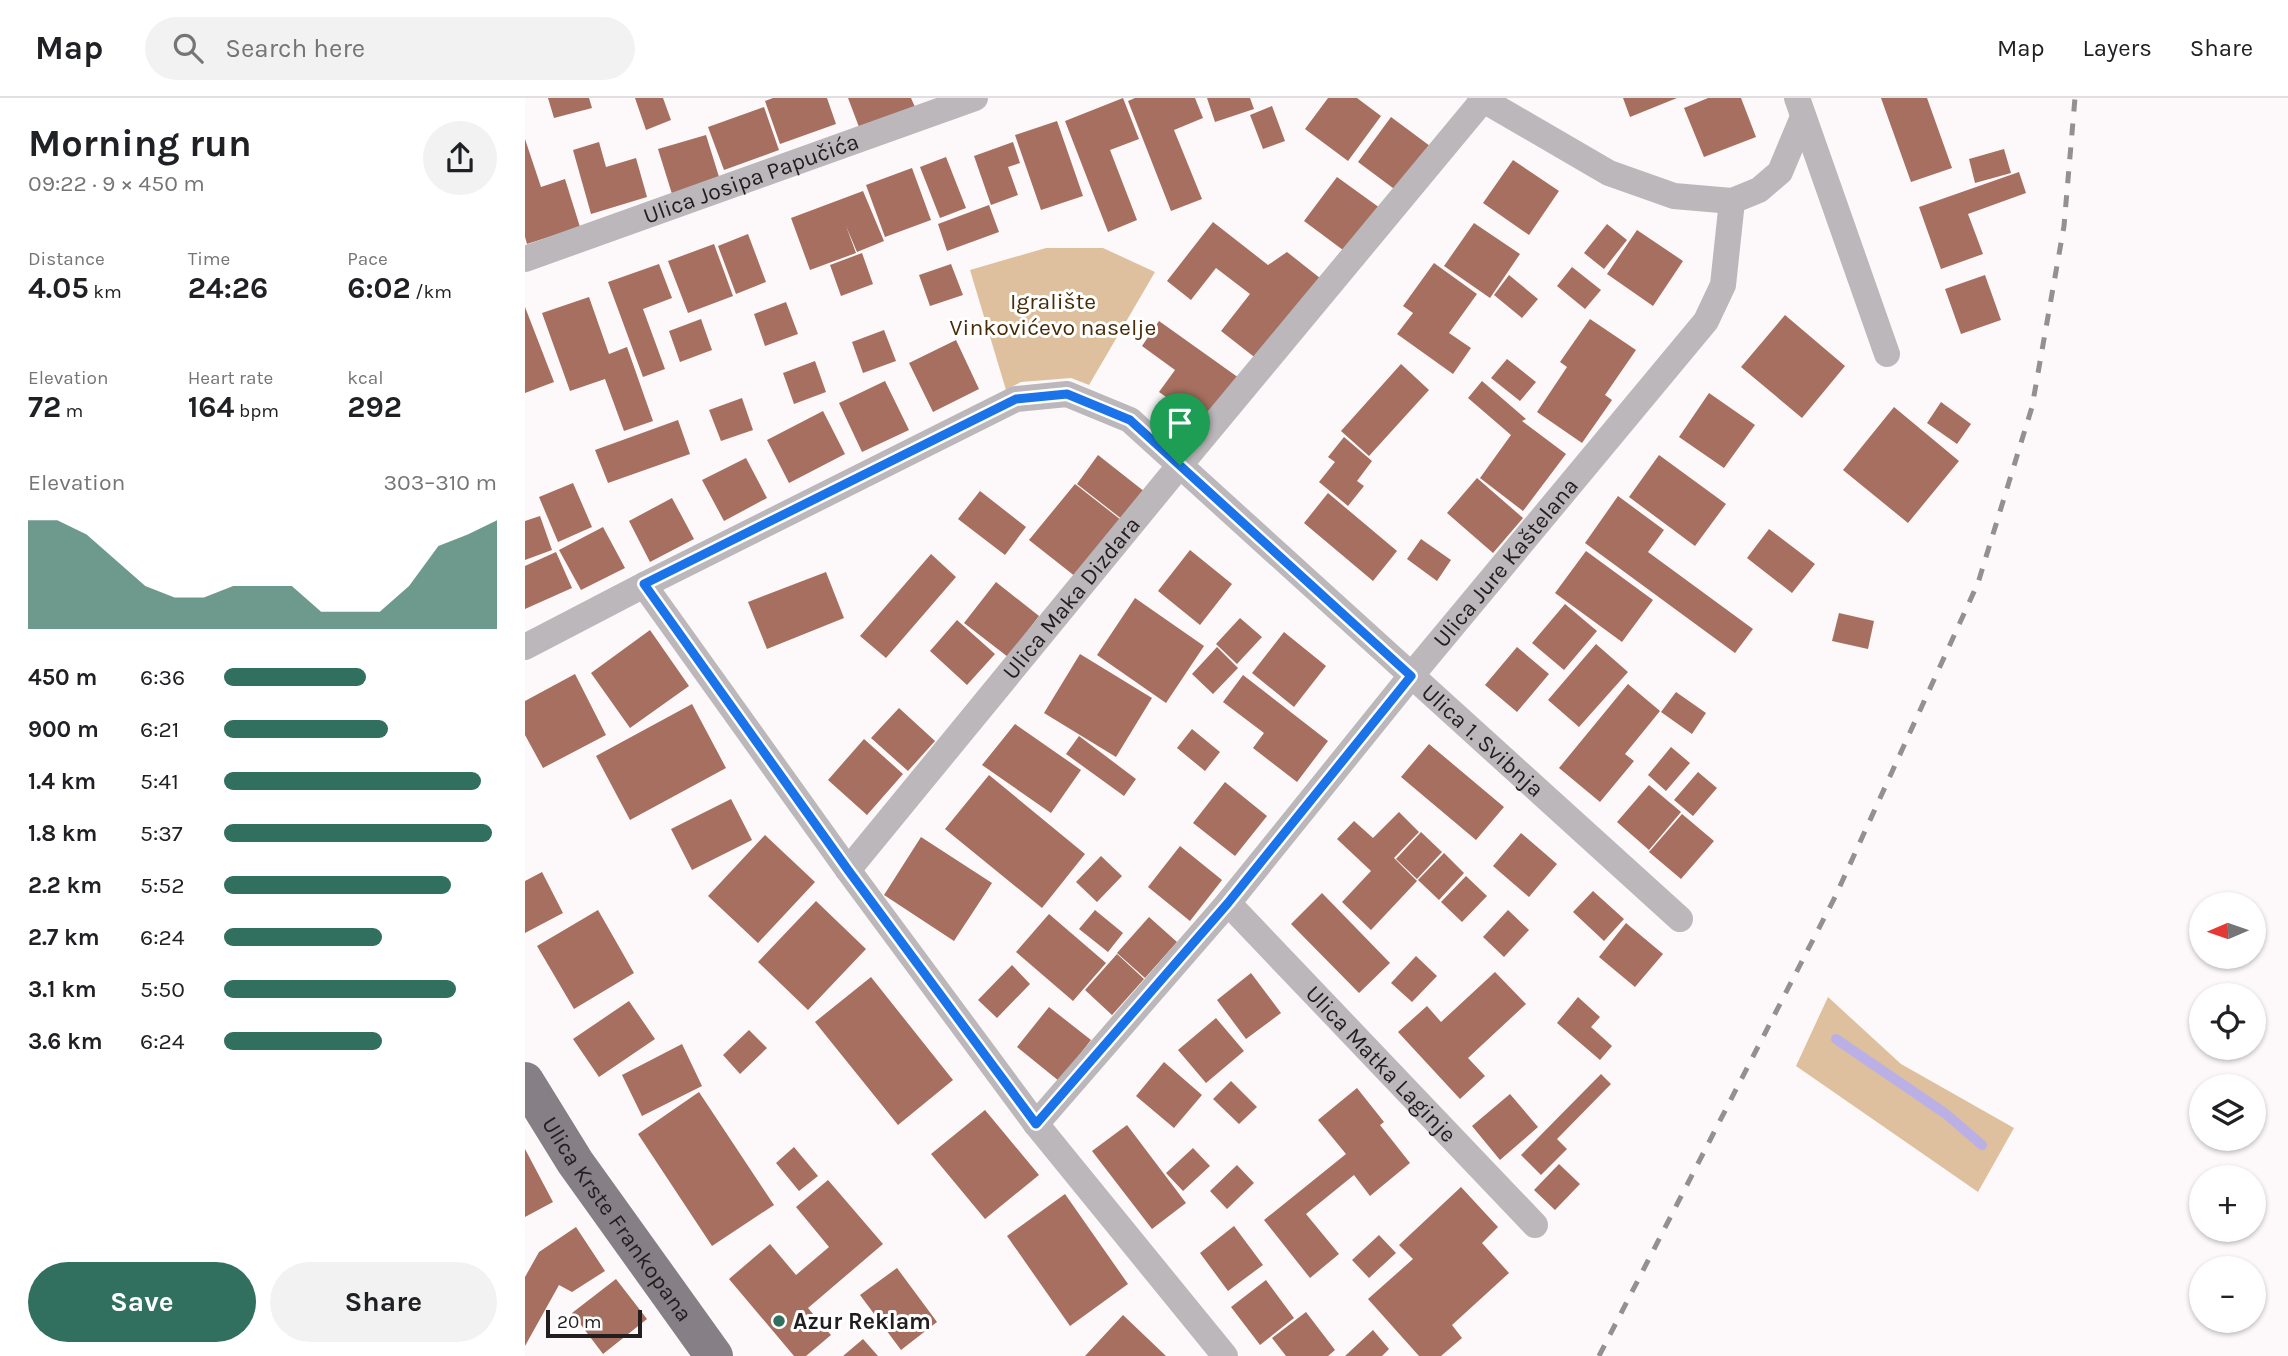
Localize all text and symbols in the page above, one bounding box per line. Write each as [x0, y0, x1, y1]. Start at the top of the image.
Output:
search box [145, 17, 635, 80]
text: Map [35, 29, 103, 67]
icon: search [169, 29, 207, 67]
text: Search here [225, 33, 365, 64]
text: Map [1997, 34, 2045, 62]
text: Layers [2083, 34, 2152, 62]
text: Share [2190, 34, 2253, 62]
text: Morning run [28, 121, 252, 166]
button: share [423, 121, 497, 195]
street label: Ulica Josipa Papučića [640, 127, 862, 229]
text: 09:22 · 9 × 450 m [28, 170, 205, 197]
text: Distance [28, 248, 105, 270]
text: Time [188, 248, 230, 270]
text: Pace [347, 248, 388, 270]
text: 4.05 [28, 270, 89, 306]
text: 24:26 [188, 270, 268, 306]
text: 6:02 [347, 270, 411, 306]
text: km [89, 281, 122, 303]
text: /km [411, 281, 452, 303]
park label: Igralište Vinkovićevo naselje [950, 288, 1156, 341]
text: Elevation [28, 367, 108, 389]
text: Heart rate [188, 367, 273, 389]
text: kcal [347, 367, 384, 389]
text: 72 [28, 389, 61, 425]
text: 164 [188, 389, 234, 425]
text: 292 [347, 389, 402, 425]
pin [1150, 393, 1210, 465]
text: m [61, 400, 83, 422]
text: bpm [234, 400, 279, 422]
icon: arrive [1161, 404, 1199, 442]
text: Elevation [28, 469, 125, 496]
text: 303–310 m [384, 469, 497, 496]
street label: Ulica Jure Kaštelana [1427, 472, 1584, 653]
street label: Ulica Maka Dizdara [997, 511, 1146, 684]
text: 450 m [28, 664, 97, 691]
text: 6:36 [140, 664, 185, 691]
street label: Ulica 1. Svibnja [1416, 678, 1549, 802]
text: 900 m [28, 716, 99, 743]
text: 6:21 [140, 716, 179, 743]
text: 1.4 km [28, 768, 96, 795]
text: 5:41 [140, 768, 179, 795]
text: 1.8 km [28, 820, 97, 847]
text: 5:37 [140, 820, 183, 847]
text: 2.2 km [28, 872, 102, 899]
text: 5:52 [140, 872, 185, 899]
north arrow [2189, 892, 2266, 970]
map controls [2189, 892, 2266, 1333]
text: 2.7 km [28, 924, 100, 951]
text: 6:24 [140, 924, 185, 951]
text: 3.1 km [28, 976, 97, 1003]
text: 5:50 [140, 976, 185, 1003]
street label: Ulica Matka Laginje [1300, 980, 1462, 1148]
button: locate [2189, 983, 2266, 1060]
text: 3.6 km [28, 1028, 102, 1055]
text: 6:24 [140, 1028, 185, 1055]
button: layers [2189, 1074, 2266, 1151]
street label: Ulica Krste Frankopana [537, 1111, 698, 1327]
button: + [2189, 1165, 2266, 1242]
button: − [2189, 1256, 2266, 1333]
button: Save [28, 1262, 256, 1342]
button: Share [270, 1262, 497, 1342]
scale bar [546, 1307, 642, 1339]
place label: Azur Reklam [793, 1308, 931, 1335]
text: 20 m [557, 1311, 602, 1333]
marker: Azur Reklam [771, 1313, 787, 1329]

